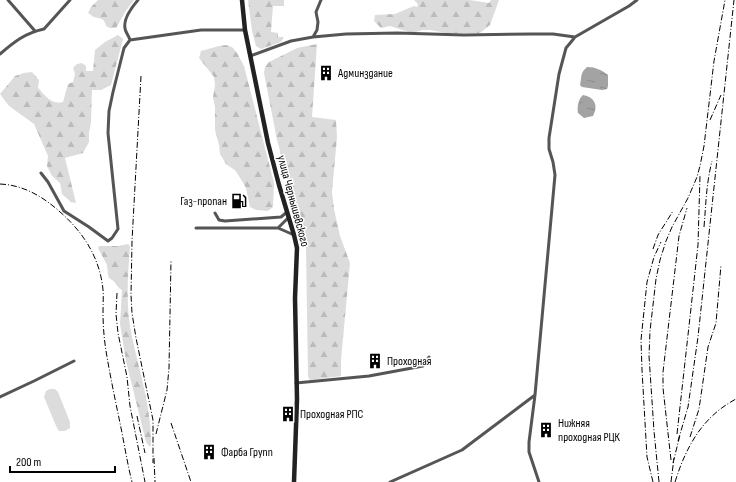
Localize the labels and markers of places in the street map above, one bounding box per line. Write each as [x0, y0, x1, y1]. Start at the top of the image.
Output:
building icon: Админздание [317, 64, 335, 82]
place label: Админздание [337, 66, 393, 81]
fuel station icon: Газ-пропан [230, 192, 248, 210]
place label: Газ-пропан [180, 194, 227, 209]
building icon: Проходная [366, 352, 384, 370]
place label: Проходная [387, 354, 432, 369]
building icon: Проходная РПС [279, 405, 297, 423]
place label: Проходная РПС [300, 407, 364, 422]
place label: Нижняя проходная РЦК [558, 416, 621, 445]
building icon: Нижняя проходная РЦК [537, 421, 555, 439]
building icon: Фарба Групп [200, 443, 218, 461]
place label: Фарба Групп [221, 445, 273, 460]

